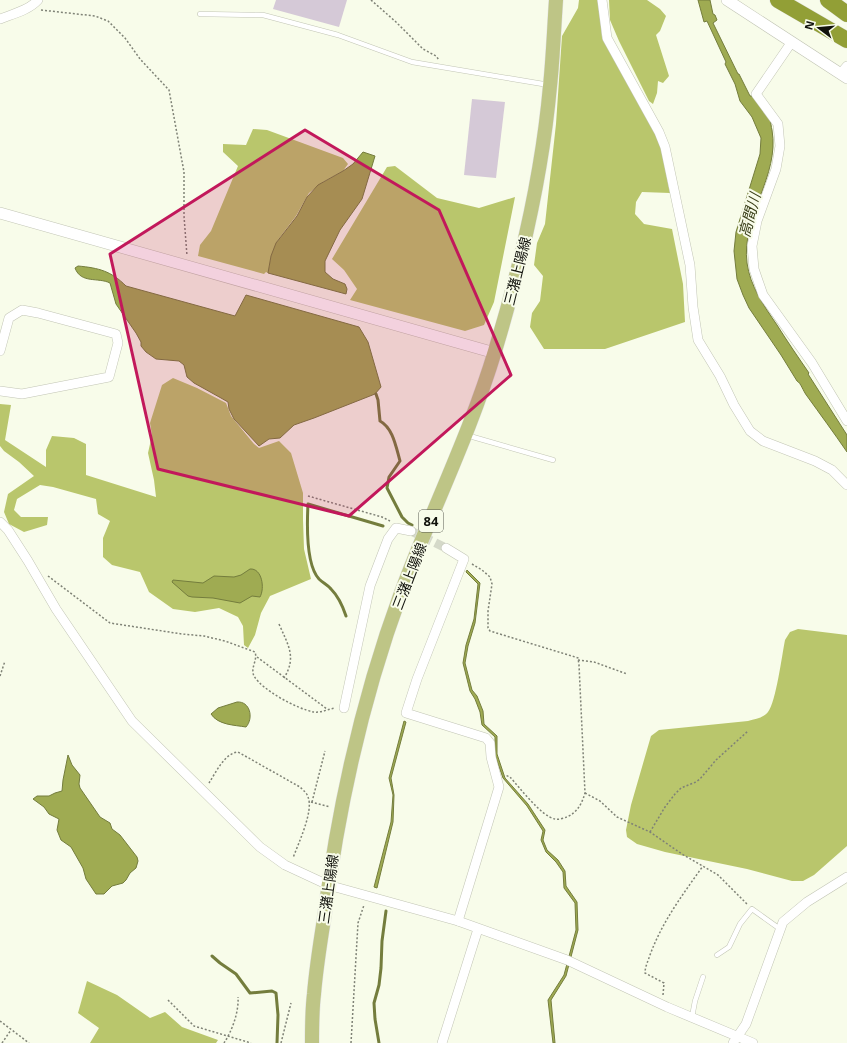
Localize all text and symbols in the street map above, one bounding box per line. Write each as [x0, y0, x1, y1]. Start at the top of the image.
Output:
north arrow [799, 8, 839, 48]
text: N [800, 19, 817, 31]
water label: 高間川 [734, 189, 765, 239]
street label: 三潴上陽線 [499, 235, 535, 307]
road number: 84 [419, 510, 443, 532]
street label: 三潴上陽線 [388, 540, 430, 612]
street label: 三潴上陽線 [314, 853, 342, 925]

